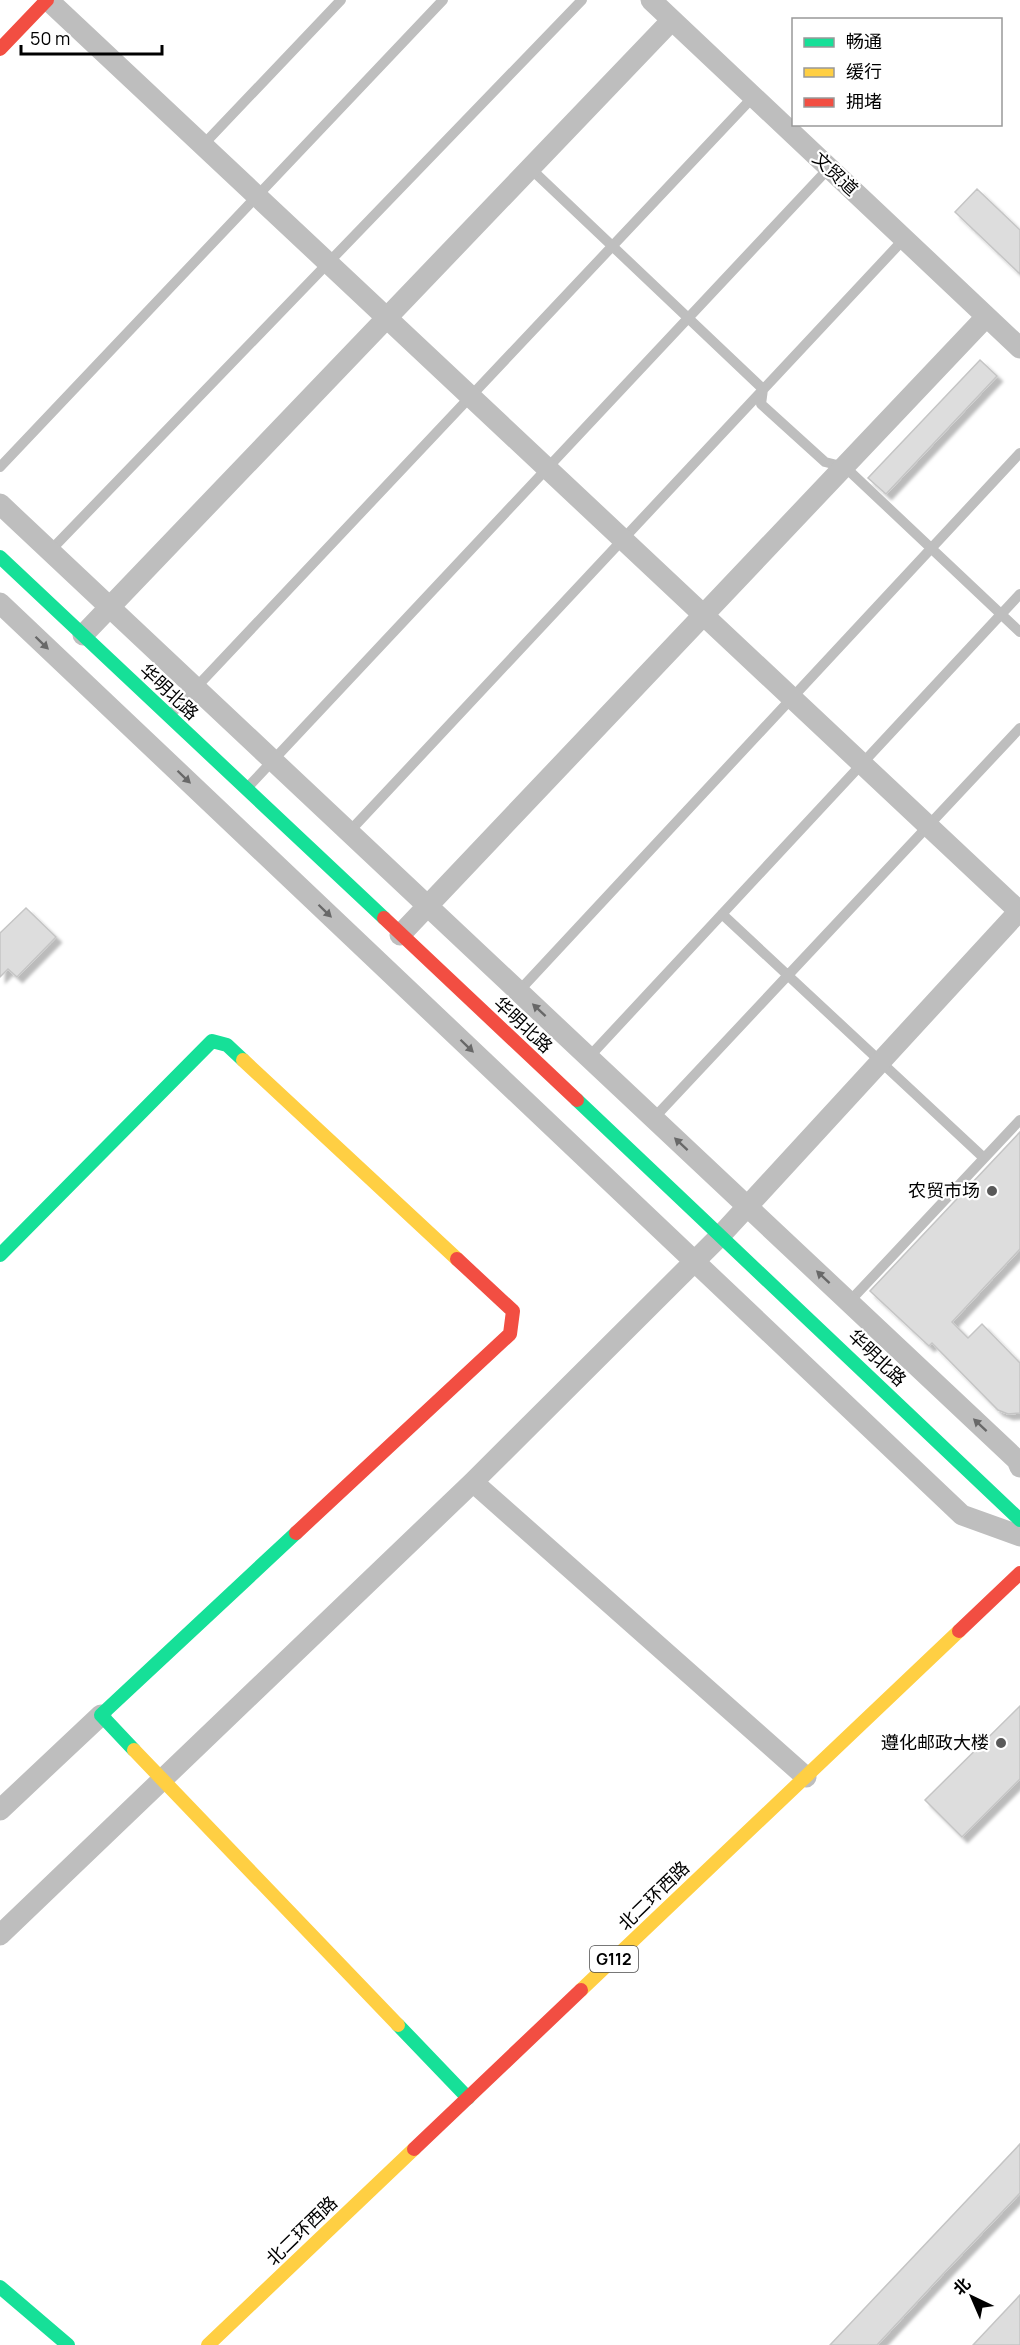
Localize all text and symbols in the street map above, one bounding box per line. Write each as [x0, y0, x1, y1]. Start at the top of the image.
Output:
scale bar [21, 18, 162, 56]
legend [792, 18, 1002, 126]
text: 50 m [30, 26, 70, 50]
text: 畅通 [846, 29, 882, 53]
text: 缓行 [846, 59, 882, 83]
text: 拥堵 [846, 89, 882, 113]
street label: 文贸道 [808, 146, 864, 200]
one-way arrow [35, 636, 50, 650]
street label: 华明北路 [135, 658, 204, 725]
one-way arrow [176, 770, 191, 784]
one-way arrow [318, 904, 332, 918]
street label: 华明北路 [489, 991, 558, 1058]
one-way arrow [531, 1003, 546, 1017]
one-way arrow [459, 1038, 473, 1052]
one-way arrow [674, 1137, 688, 1151]
place label: 农贸市场 [908, 1178, 980, 1202]
marker: 农贸市场 [985, 1184, 999, 1198]
one-way arrow [816, 1271, 831, 1284]
street label: 华明北路 [843, 1324, 912, 1391]
one-way arrow [973, 1418, 988, 1432]
place label: 遵化邮政大楼 [881, 1730, 989, 1754]
marker: 遵化邮政大楼 [994, 1736, 1008, 1750]
street label: 北二环西路 [613, 1855, 694, 1935]
road number: G112 [590, 1946, 638, 1972]
street label: 北二环西路 [261, 2190, 342, 2270]
north arrow [942, 2267, 1002, 2327]
text: 北 [948, 2273, 975, 2300]

